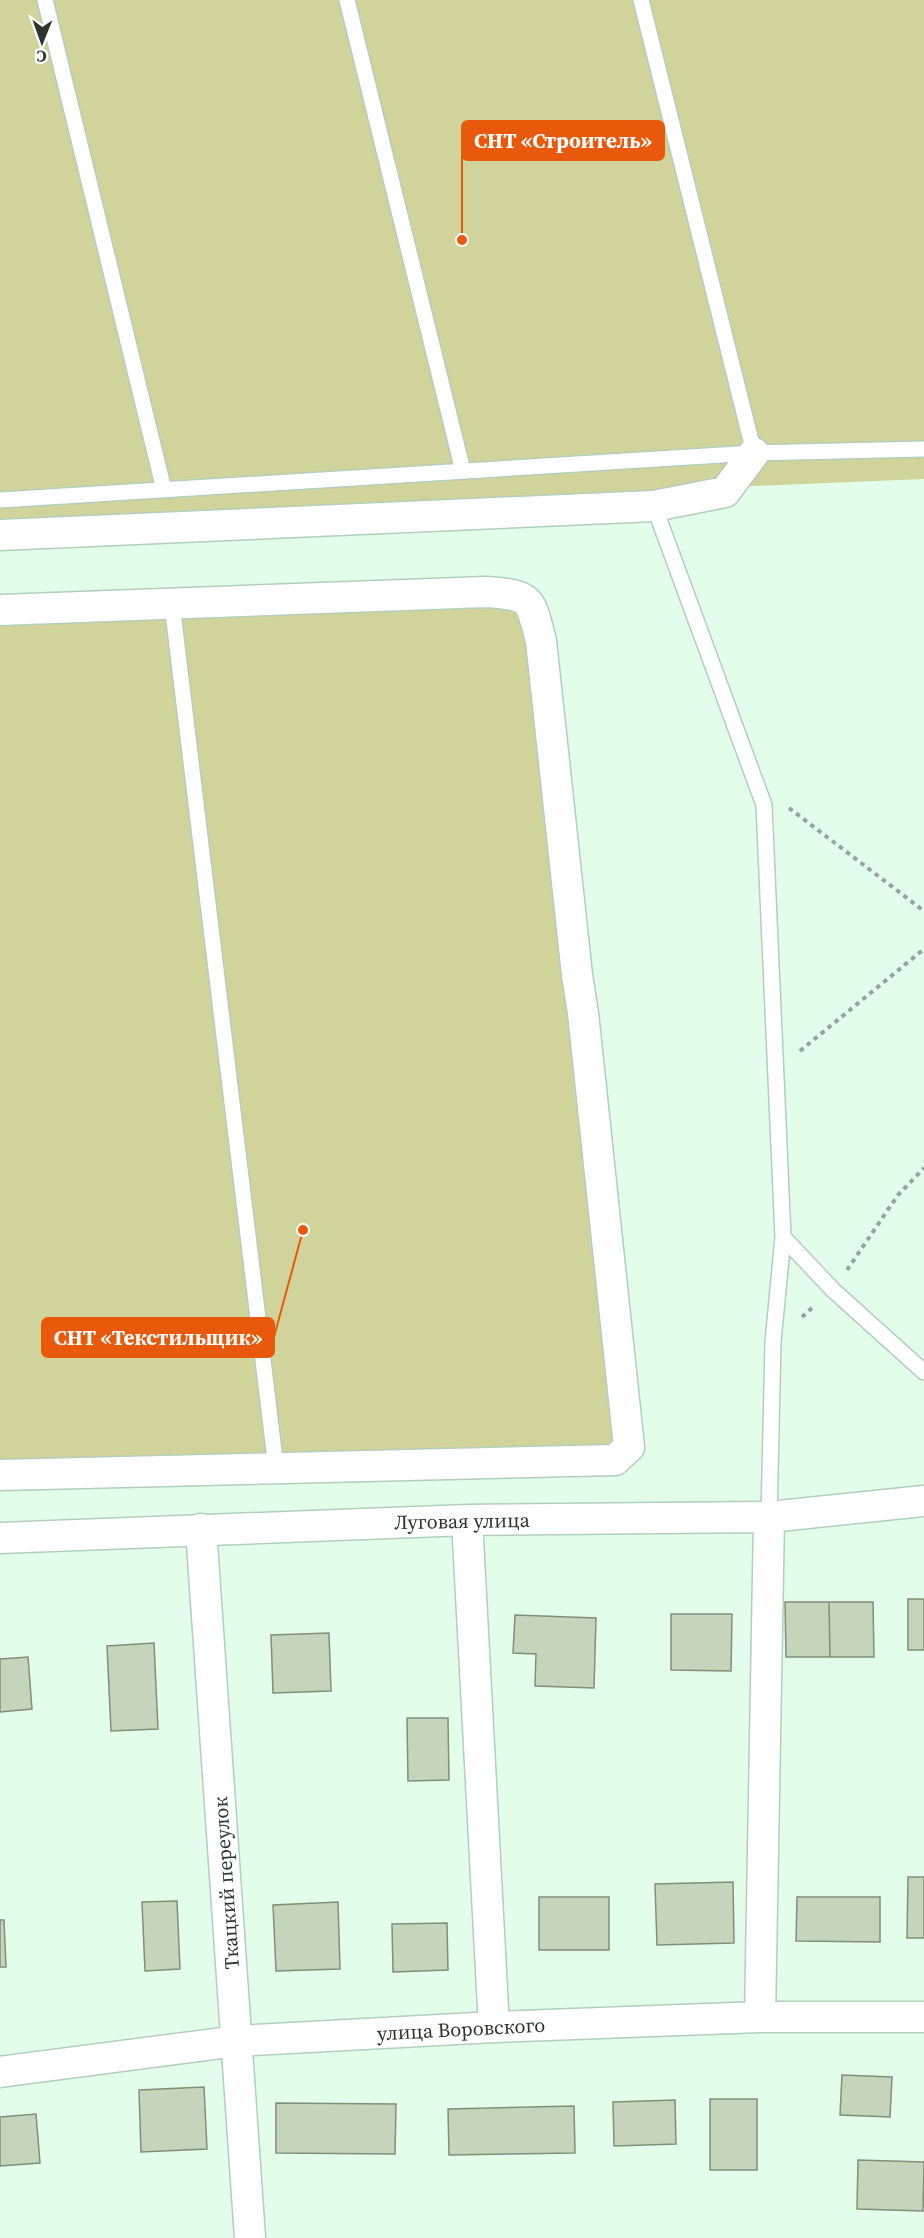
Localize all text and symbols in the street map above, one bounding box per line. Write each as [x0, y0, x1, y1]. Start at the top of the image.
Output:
north arrow [12, 12, 72, 72]
text: С [37, 46, 47, 68]
callout: СНТ «Строитель» [462, 121, 664, 160]
text: СНТ «Строитель» [474, 126, 652, 155]
callout: СНТ «Текстильщик» [42, 1318, 274, 1357]
text: СНТ «Текстильщик» [54, 1323, 263, 1352]
street label: Луговая улица [394, 1506, 531, 1536]
street label: Ткацкий переулок [206, 1796, 246, 1970]
street label: улица Воровского [376, 2011, 546, 2047]

